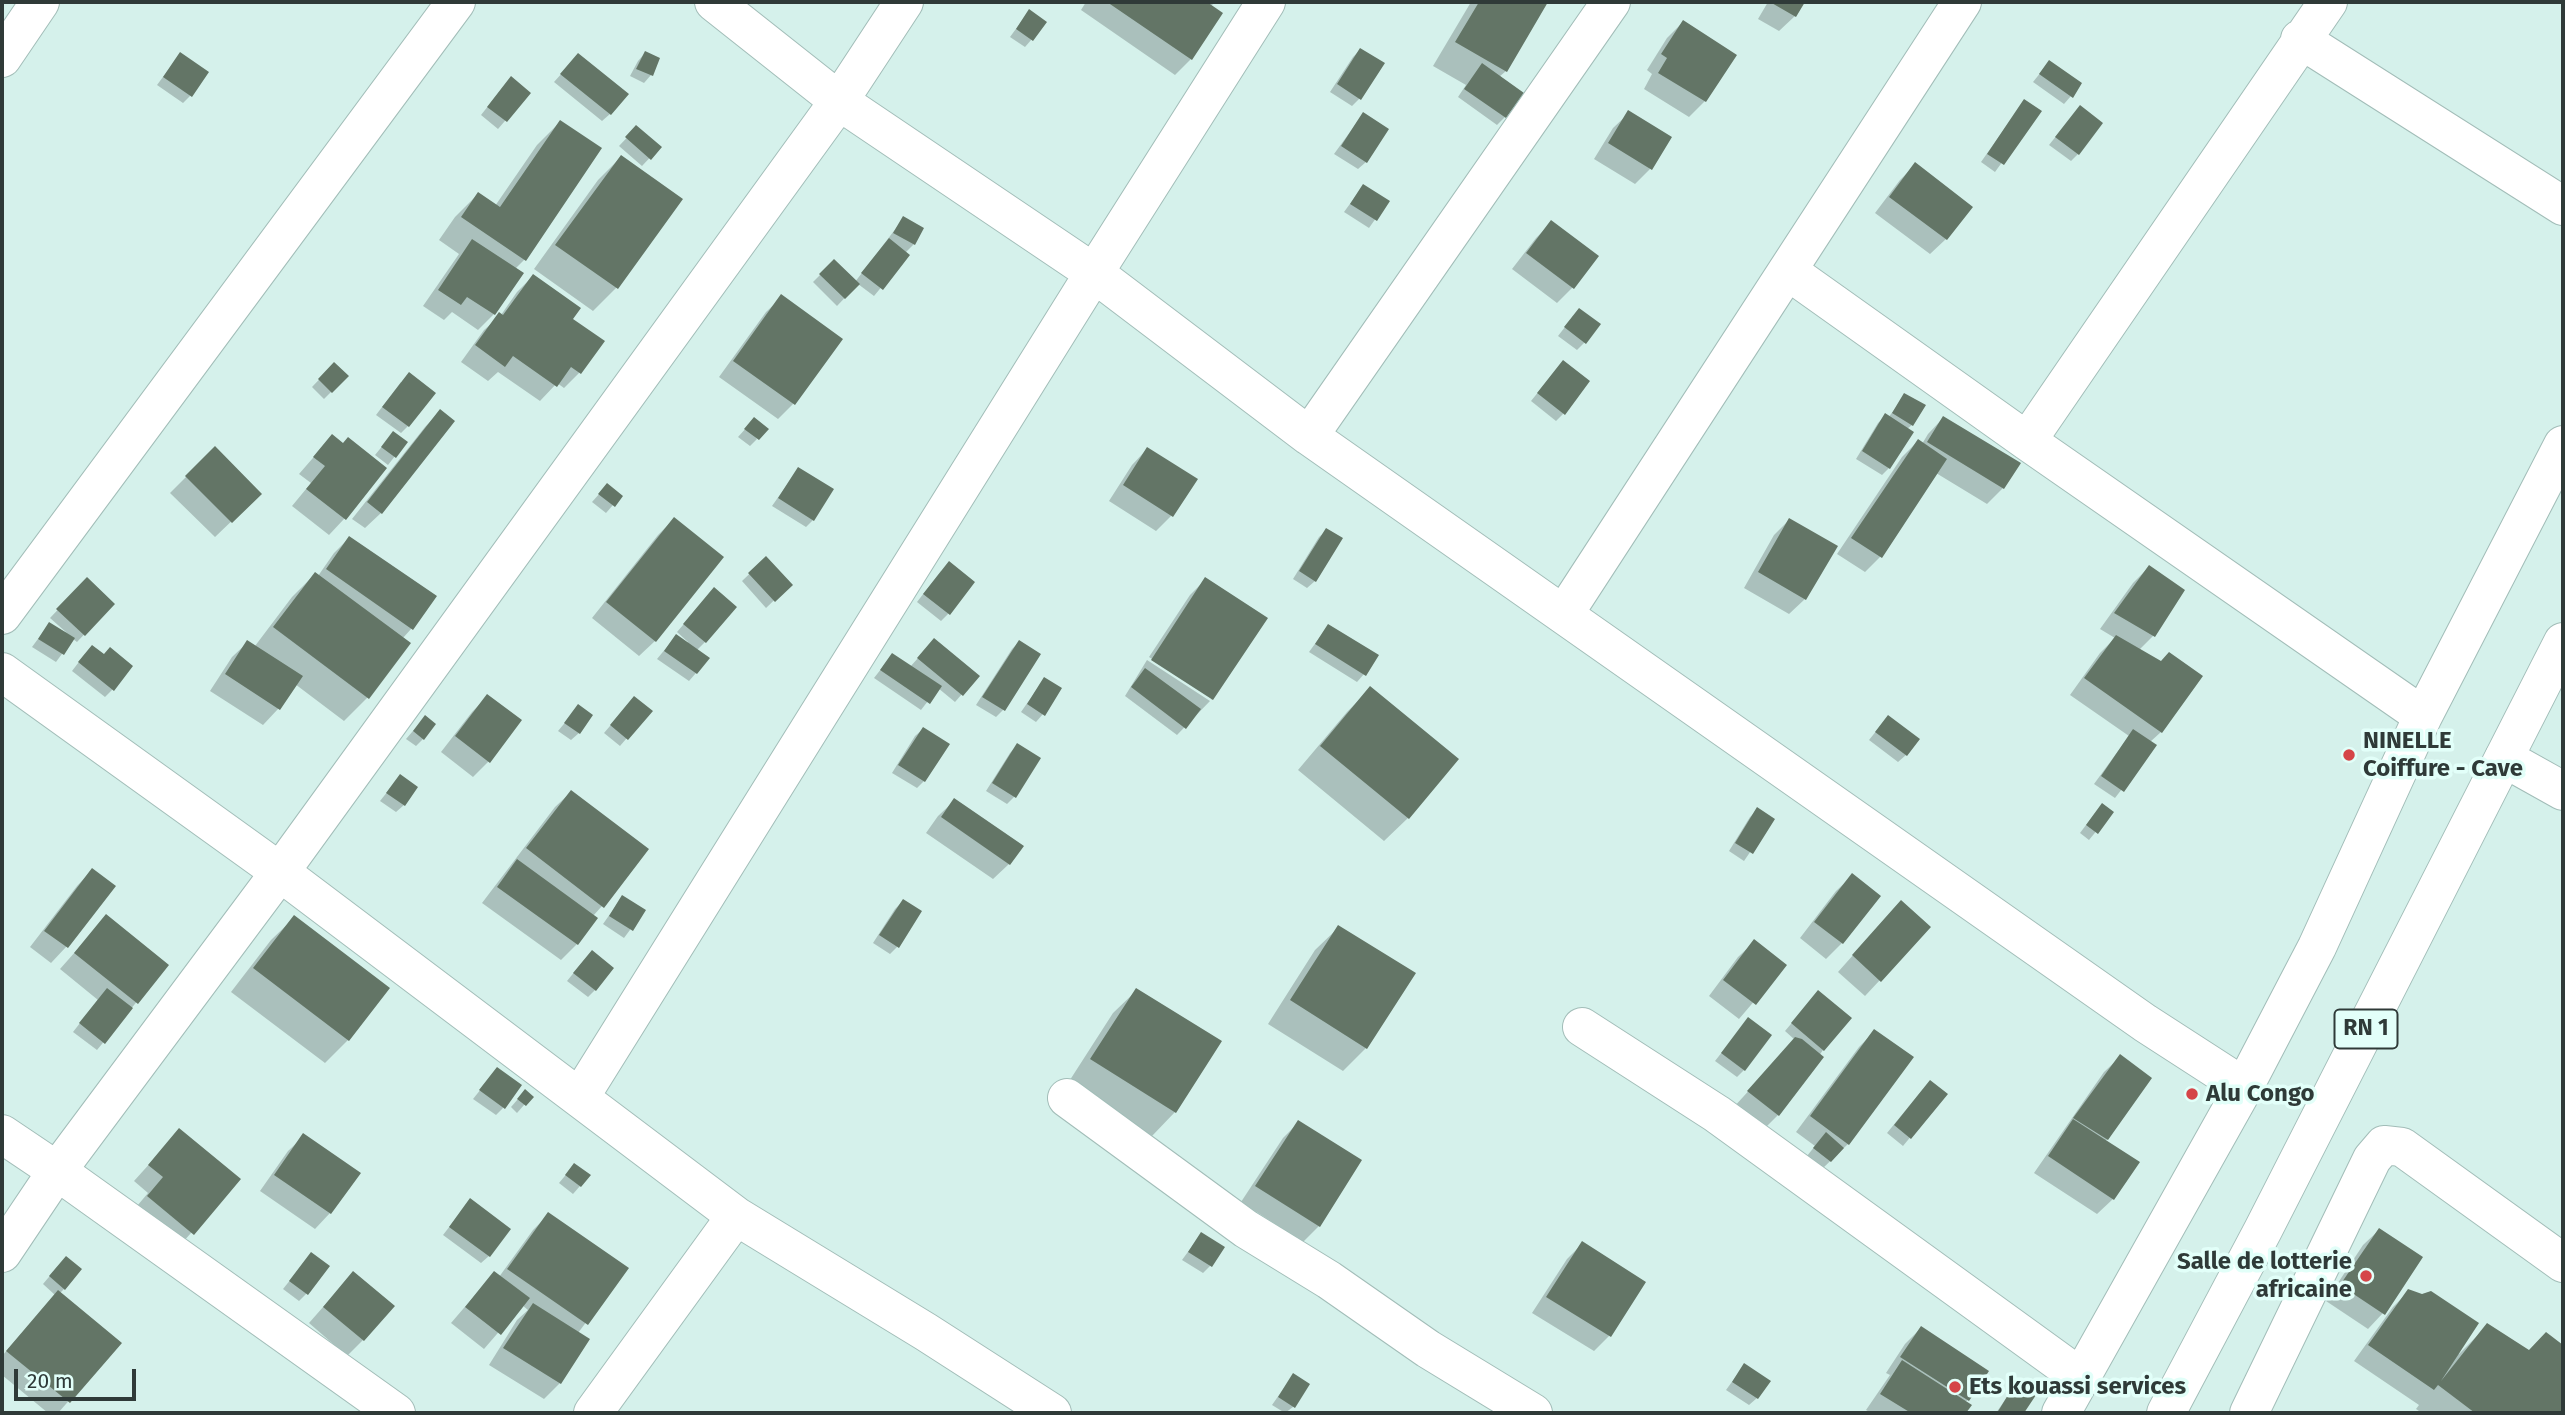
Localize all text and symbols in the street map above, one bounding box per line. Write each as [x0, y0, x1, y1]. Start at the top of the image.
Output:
place label: NINELLE Coiffure - Cave [2363, 727, 2523, 783]
marker: NINELLE Coiffure - Cave [2341, 747, 2357, 763]
road number: RN 1 [2334, 1010, 2398, 1048]
place label: Alu Congo [2206, 1080, 2315, 1108]
marker: Alu Congo [2184, 1086, 2200, 1102]
place label: Salle de lotterie africaine [2177, 1248, 2352, 1304]
marker: Salle de lotterie africaine [2358, 1268, 2374, 1284]
scale bar [18, 1356, 140, 1400]
text: 20 m [27, 1368, 73, 1394]
place label: Ets kouassi services [1969, 1373, 2186, 1401]
marker: Ets kouassi services [1947, 1379, 1963, 1395]

